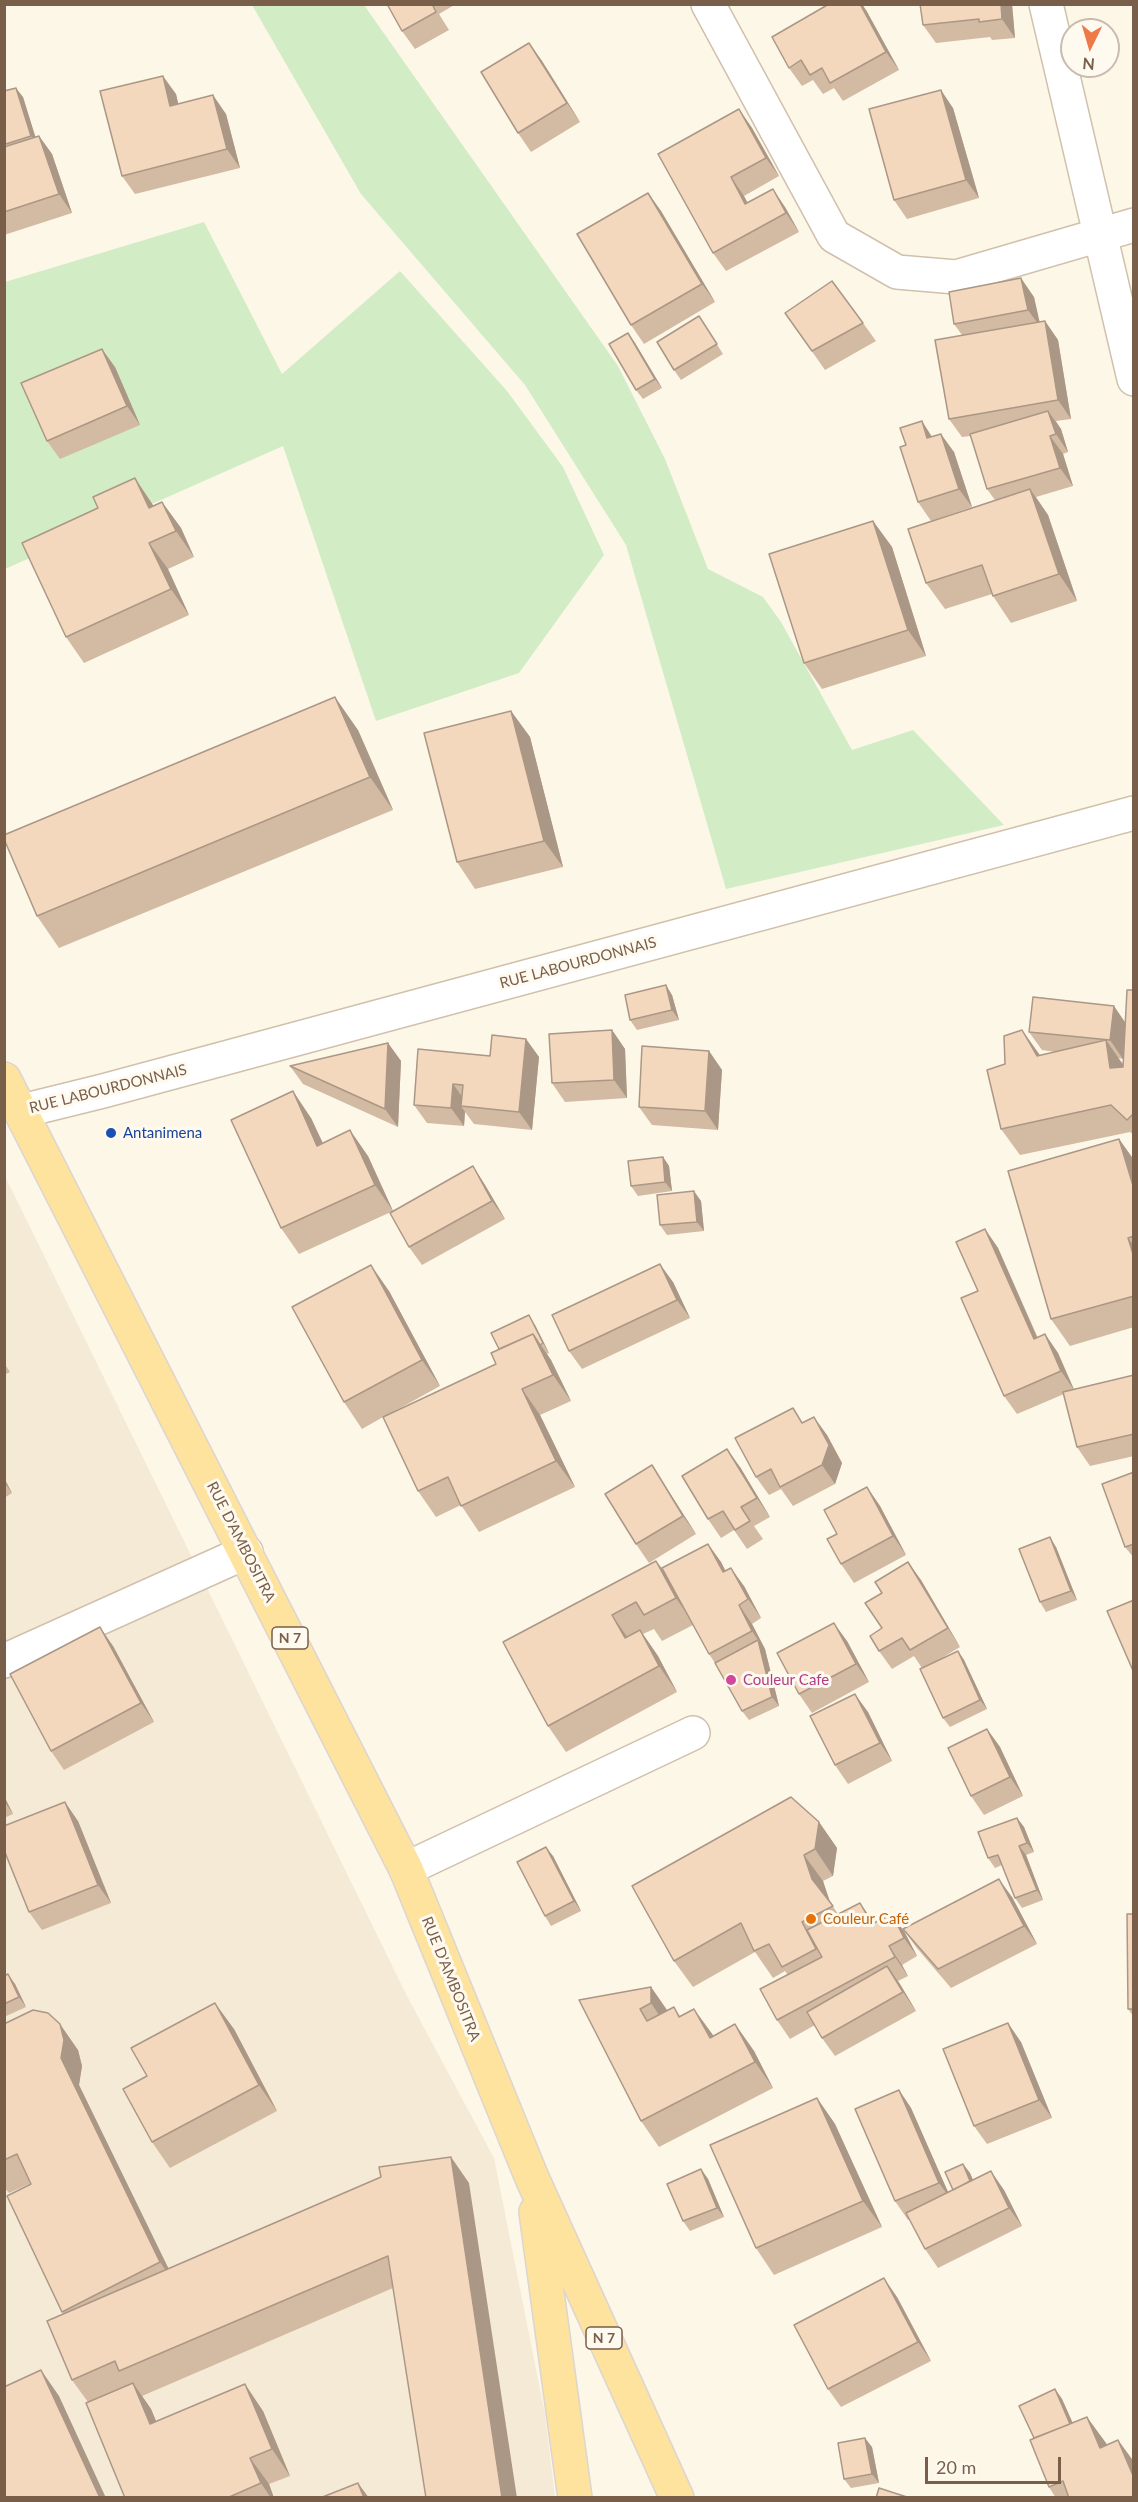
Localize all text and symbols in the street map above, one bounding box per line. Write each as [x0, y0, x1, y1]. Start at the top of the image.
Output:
north arrow [1060, 18, 1120, 78]
text: N [1082, 54, 1096, 74]
street label: RUE LABOURDONNAIS [498, 933, 658, 993]
street label: RUE LABOURDONNAIS [27, 1061, 189, 1117]
place label: Antanimena [123, 1124, 202, 1142]
marker: Antanimena [104, 1126, 118, 1140]
street label: RUE D'AMBOSITRA [203, 1479, 279, 1605]
road number: N 7 [272, 1627, 308, 1649]
place label: Couleur Cafe [743, 1671, 829, 1689]
marker: Couleur Cafe [724, 1673, 738, 1687]
place label: Couleur Café [823, 1910, 909, 1928]
marker: Couleur Café [804, 1912, 818, 1926]
street label: RUE D'AMBOSITRA [418, 1914, 484, 2044]
road number: N 7 [586, 2327, 622, 2349]
scale bar [928, 2445, 1064, 2483]
text: 20 m [936, 2456, 976, 2478]

